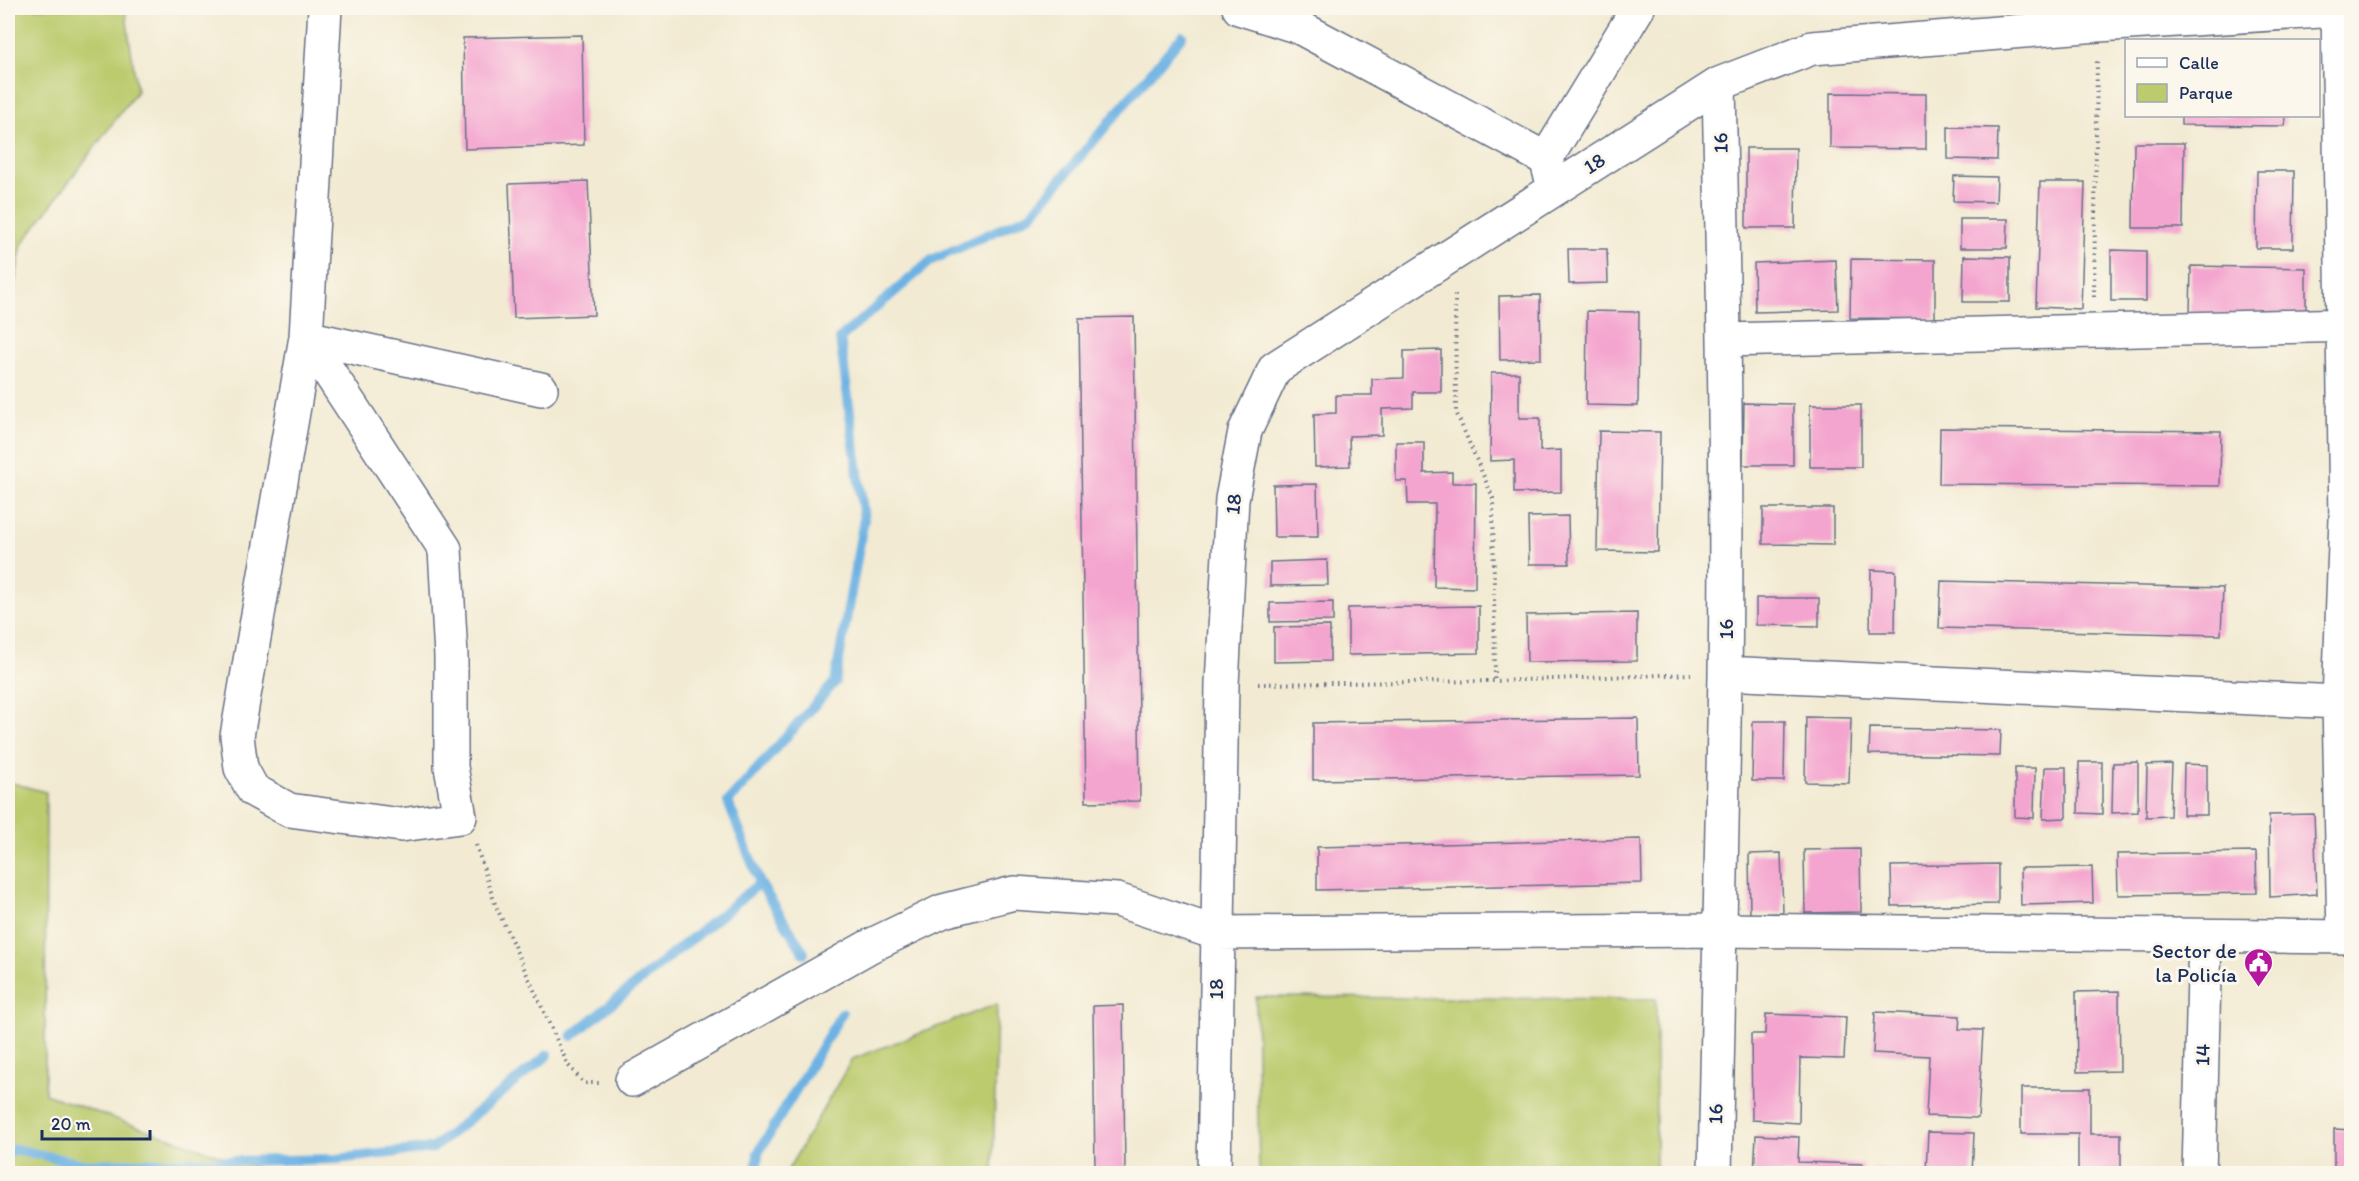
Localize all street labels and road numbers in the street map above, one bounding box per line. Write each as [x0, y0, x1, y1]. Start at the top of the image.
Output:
street label: 16 [1707, 132, 1733, 154]
street label: 18 [1578, 147, 1610, 179]
street label: 18 [1219, 492, 1247, 516]
street label: 16 [1713, 619, 1738, 639]
street label: 18 [1203, 978, 1228, 1000]
street label: 14 [2189, 1043, 2215, 1066]
street label: 16 [1702, 1103, 1728, 1125]

